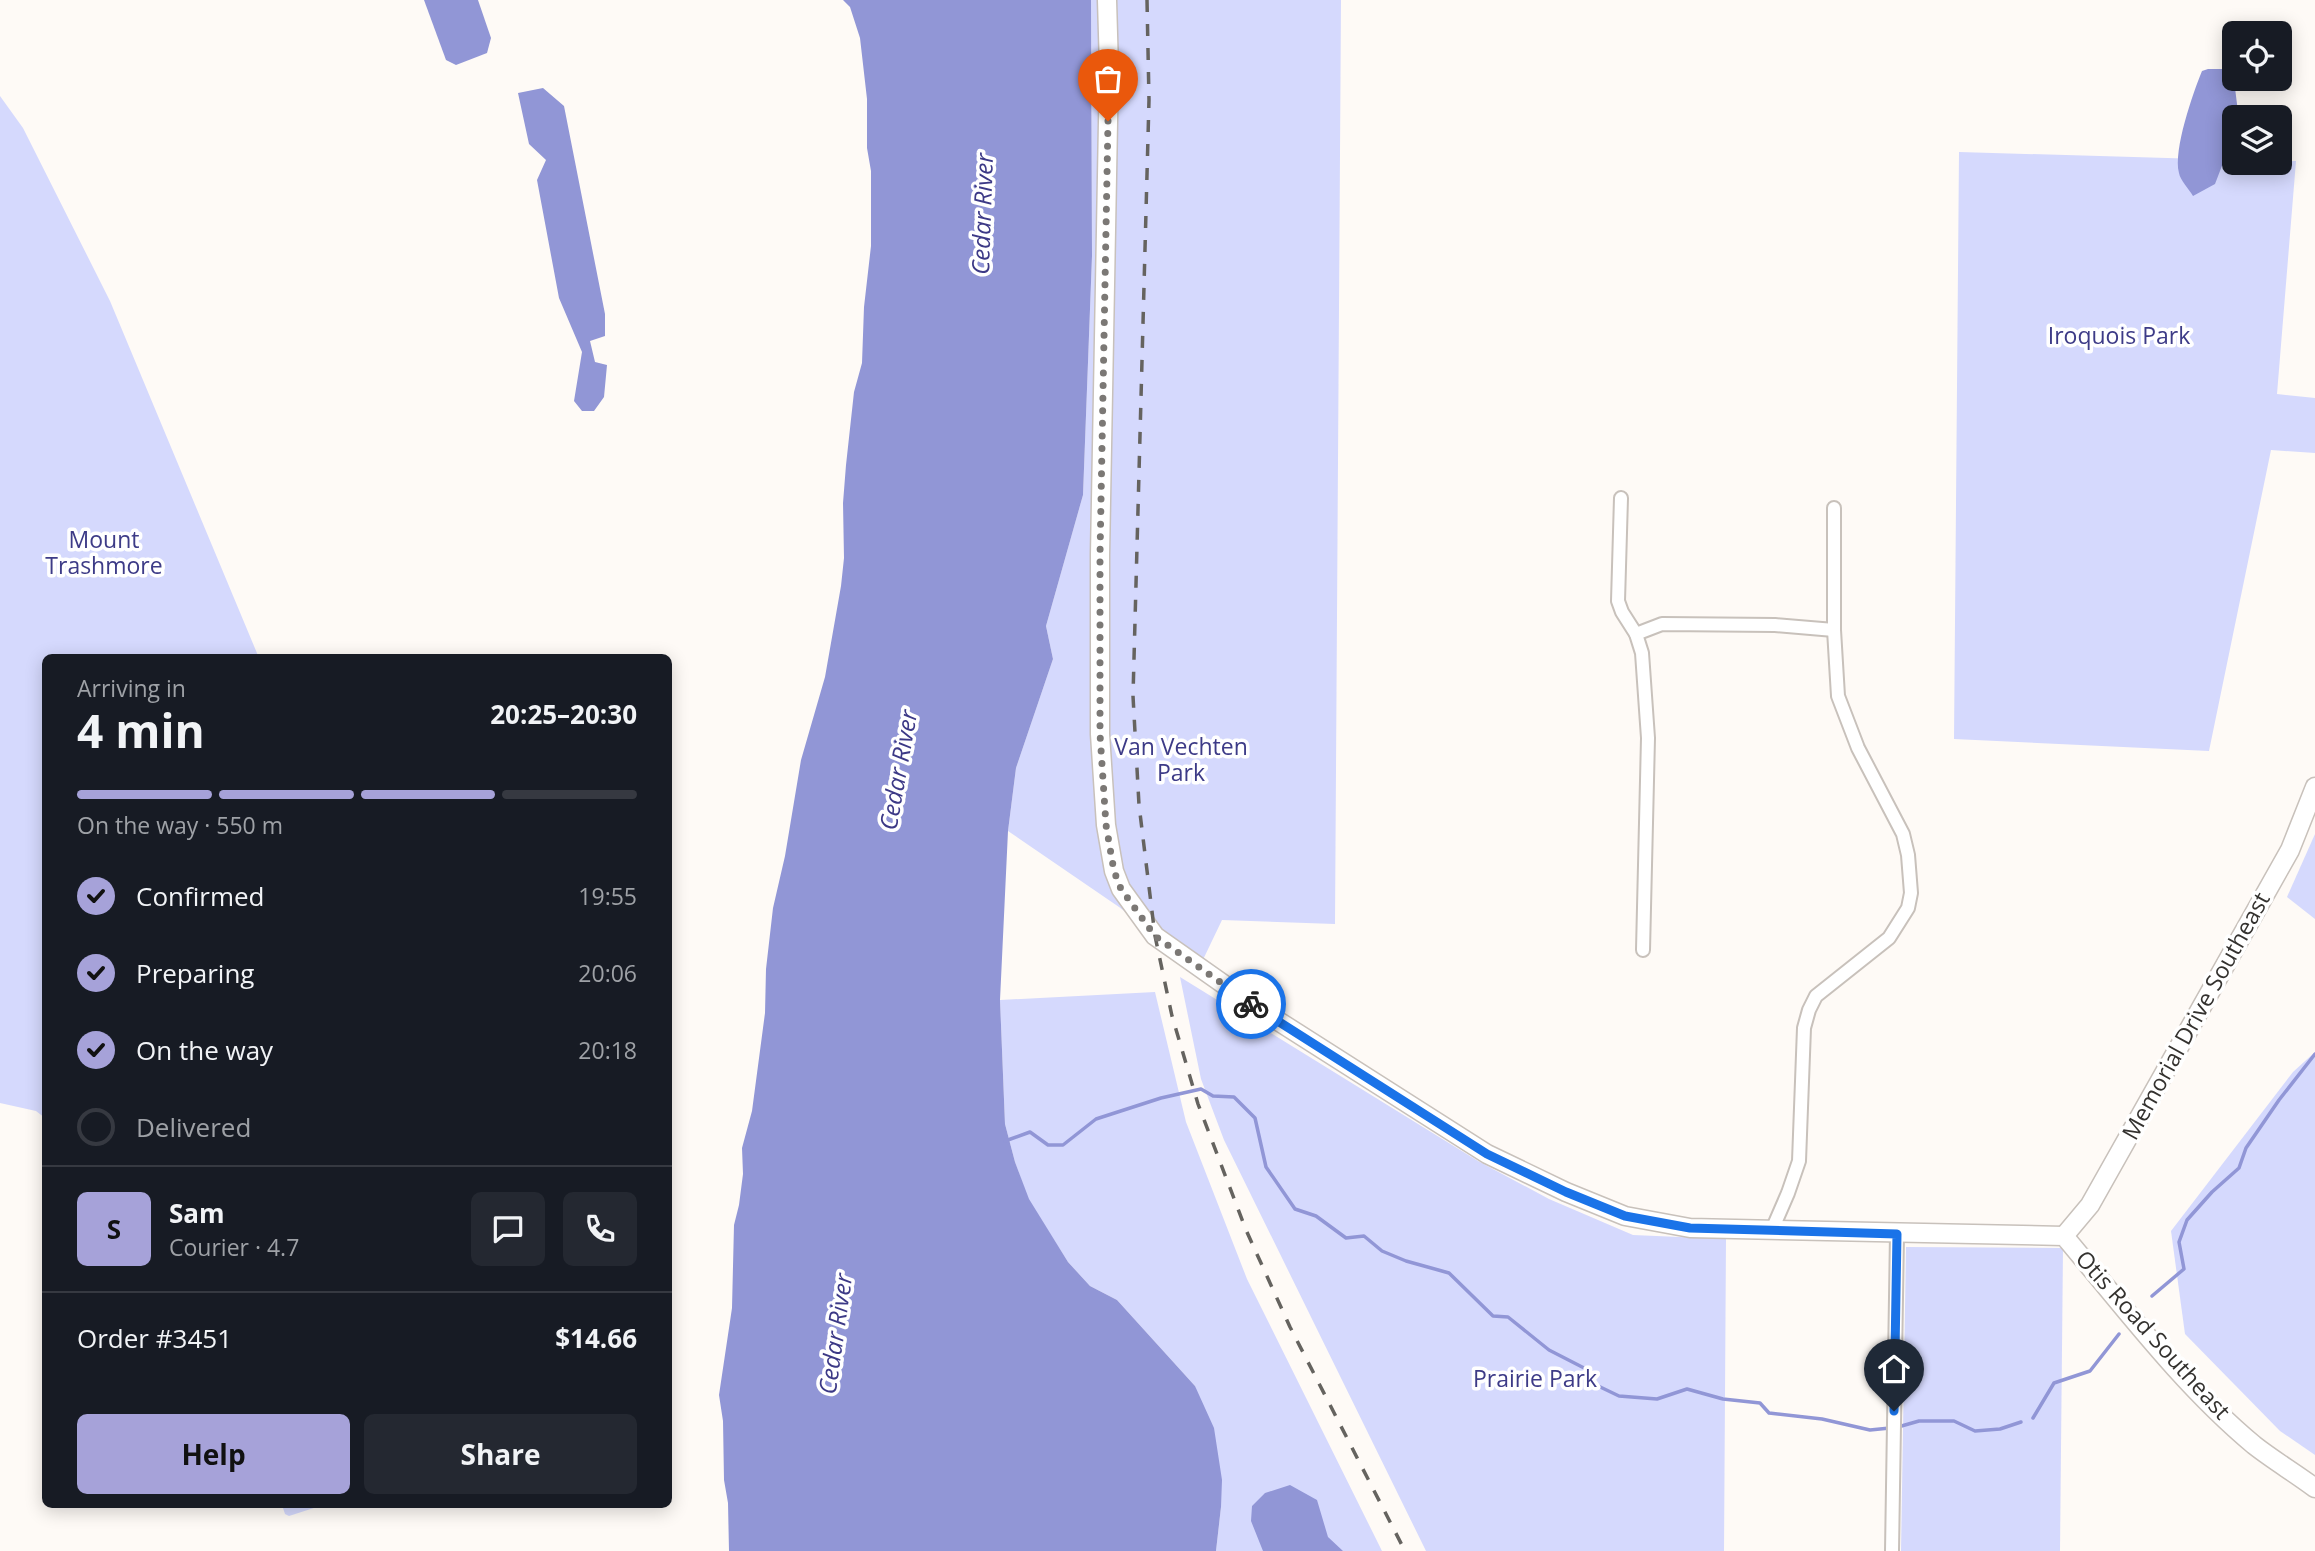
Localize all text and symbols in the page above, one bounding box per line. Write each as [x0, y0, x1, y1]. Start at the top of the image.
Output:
map controls [2222, 21, 2292, 175]
button: locate [2222, 21, 2292, 91]
pin [1078, 49, 1138, 121]
icon: bag [1089, 60, 1127, 98]
button: layers [2222, 105, 2292, 175]
water label: Cedar River [963, 151, 1000, 275]
park label: Iroquois Park [2048, 319, 2190, 351]
park label: Mount Trashmore [45, 523, 163, 581]
text: Arriving in [77, 672, 186, 704]
text: 20:25–20:30 [490, 696, 637, 732]
text: 4 min [77, 699, 205, 761]
water label: Cedar River [871, 706, 925, 832]
park label: Van Vechten Park [1114, 730, 1248, 788]
text: On the way · 550 m [77, 809, 283, 841]
icon: check [77, 877, 115, 915]
text: Confirmed [136, 878, 264, 914]
text: 19:55 [578, 880, 637, 912]
street label: Memorial Drive Southeast [2114, 886, 2277, 1145]
icon: check [77, 954, 115, 992]
text: Preparing [136, 955, 254, 991]
text: 20:06 [578, 957, 637, 989]
courier [1216, 969, 1286, 1039]
icon: bike [1232, 985, 1270, 1023]
icon: check [77, 1031, 115, 1069]
text: On the way [136, 1032, 273, 1068]
text: 20:18 [578, 1034, 637, 1066]
text: Delivered [136, 1109, 251, 1145]
button: chat [471, 1192, 545, 1266]
button: phone [563, 1192, 637, 1266]
text: Sam [169, 1195, 225, 1231]
text: S [107, 1211, 121, 1247]
text: Courier · 4.7 [169, 1231, 299, 1263]
street label: Otis Road Southeast [2069, 1243, 2238, 1426]
water label: Cedar River [810, 1270, 860, 1396]
text: Order #3451 [77, 1320, 232, 1356]
text: $14.66 [555, 1320, 637, 1356]
pin [1864, 1339, 1924, 1411]
icon: home [1875, 1350, 1913, 1388]
park label: Prairie Park [1473, 1362, 1597, 1394]
button: Help [77, 1414, 350, 1494]
button: Share [364, 1414, 637, 1494]

